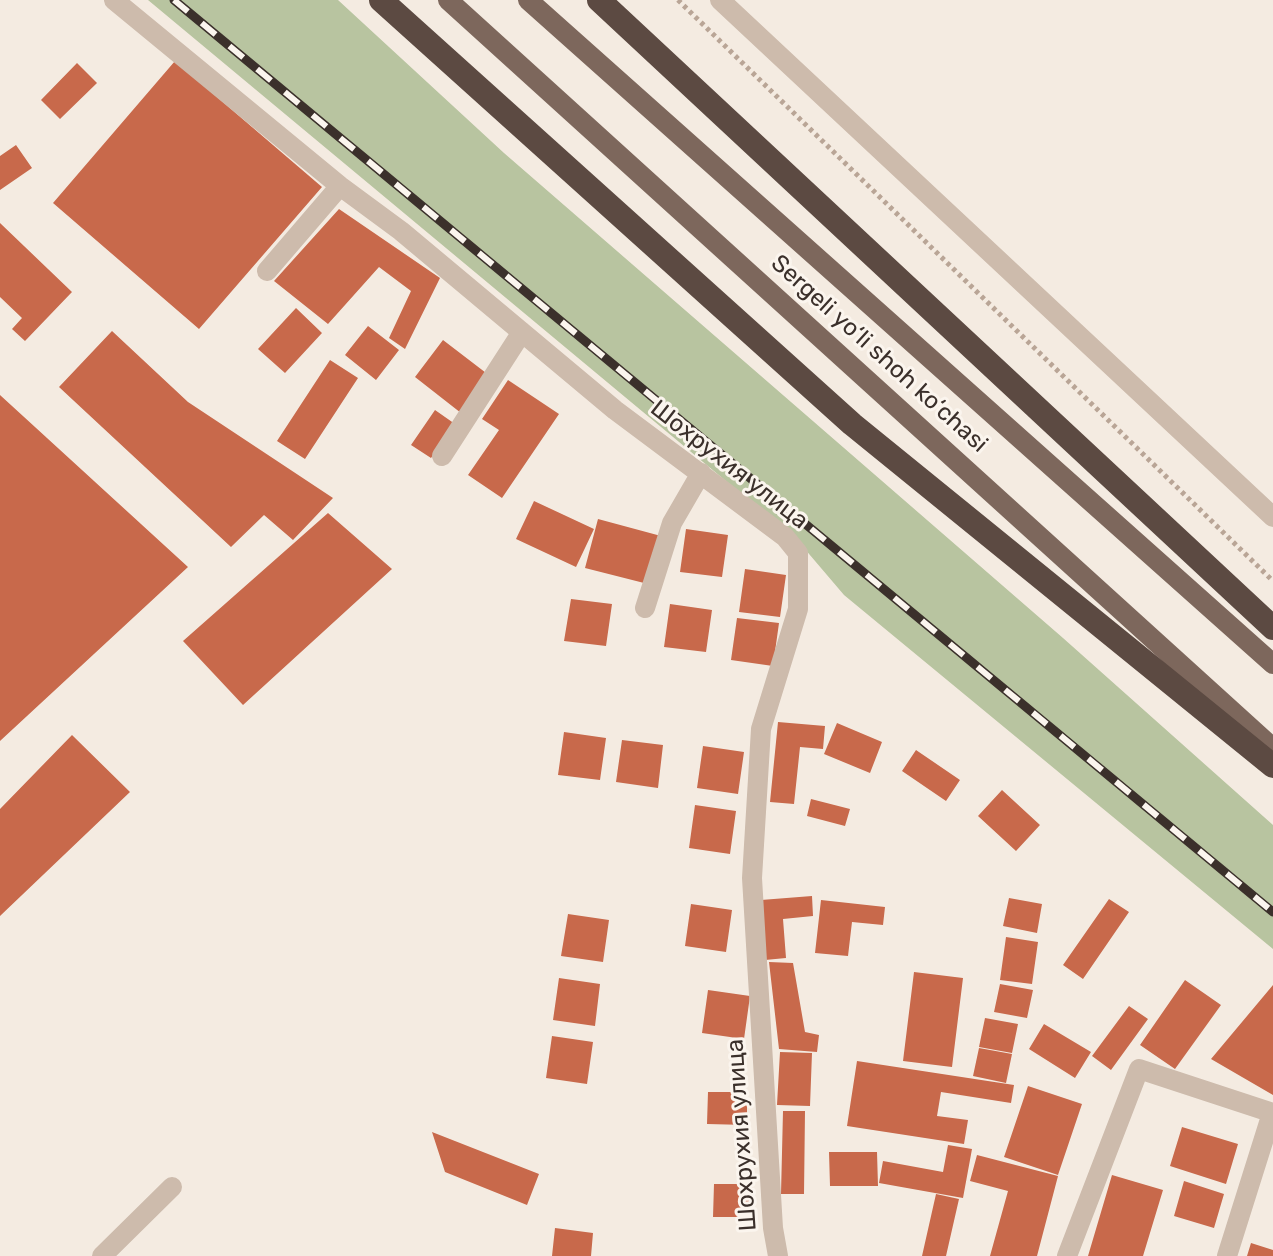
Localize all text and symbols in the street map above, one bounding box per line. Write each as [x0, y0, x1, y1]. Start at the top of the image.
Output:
street label: Sergeli yo‘li shoh ko‘chasi [765, 249, 993, 459]
street label: Шохрухия улица [644, 394, 814, 536]
street label: Шохрухия улица [721, 1038, 763, 1232]

